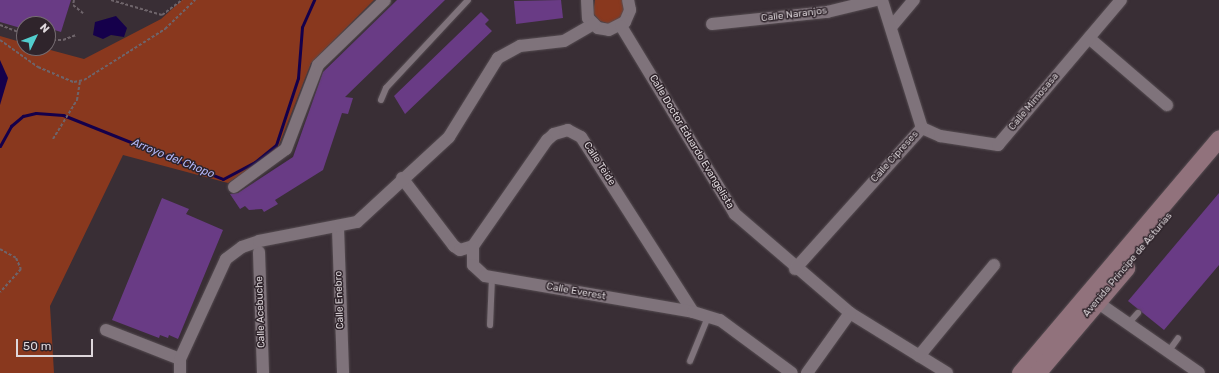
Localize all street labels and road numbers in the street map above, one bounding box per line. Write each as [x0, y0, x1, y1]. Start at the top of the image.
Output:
street label: Calle Naranjos [760, 5, 828, 25]
street label: Calle Mimosasa [1006, 71, 1062, 133]
street label: Calle Doctor Eduardo Evangelista [646, 73, 736, 211]
street label: Calle Cipreses [869, 129, 921, 185]
street label: Calle Teide [580, 140, 618, 188]
street label: Avenida Príncipe de Asturias [1081, 210, 1175, 320]
street label: Calle Enebro [333, 271, 347, 329]
street label: Calle Acebuche [254, 276, 268, 348]
street label: Calle Everest [545, 281, 607, 303]

